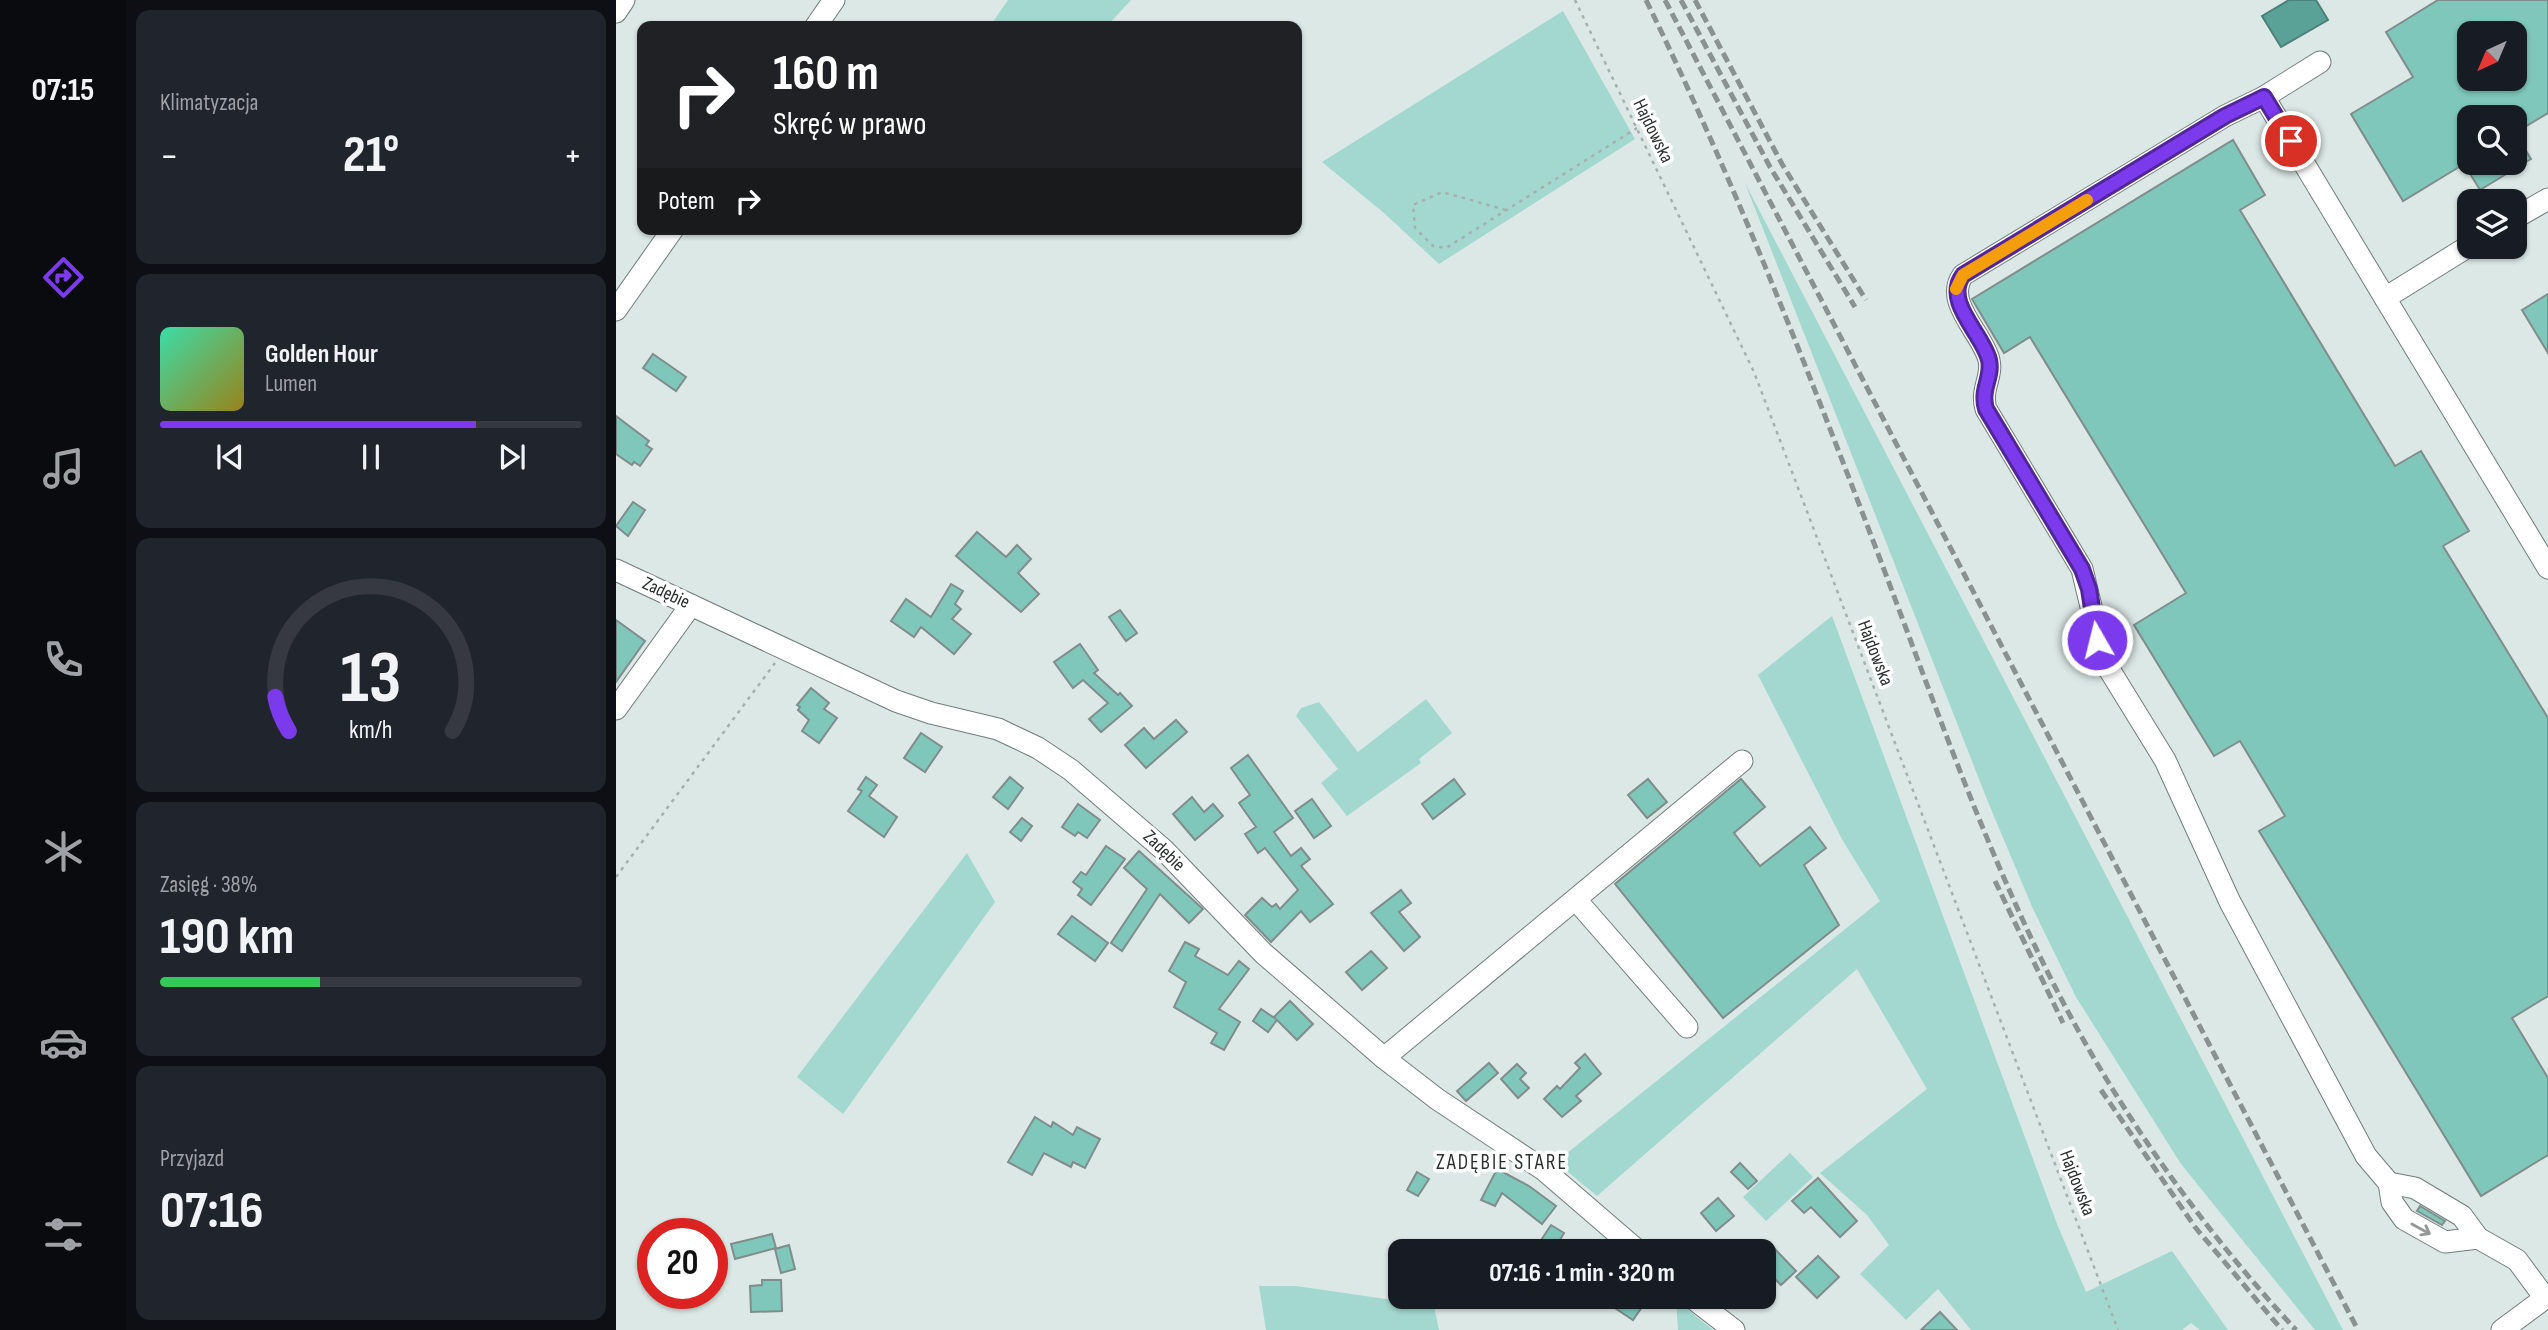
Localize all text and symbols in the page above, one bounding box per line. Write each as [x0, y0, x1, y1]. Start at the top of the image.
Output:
north arrow [2457, 21, 2527, 91]
map controls [2457, 21, 2527, 259]
text: 160 m [773, 45, 879, 104]
icon: right [658, 49, 749, 140]
text: 07:15 [32, 71, 94, 110]
text: Klimatyzacja [160, 89, 258, 117]
street label: Hajdowska [1628, 95, 1678, 167]
text: Skręć w prawo [773, 105, 927, 144]
button: search [2457, 105, 2527, 175]
pin [2261, 111, 2321, 171]
icon: arrive [2272, 122, 2310, 160]
text: 21° [343, 124, 399, 187]
text: − [160, 134, 179, 179]
text: + [563, 134, 582, 179]
icon: right [729, 182, 767, 220]
text: Potem [658, 186, 715, 217]
button: layers [2457, 189, 2527, 259]
icon: directions [39, 253, 88, 302]
text: Golden Hour [265, 339, 378, 370]
text: Lumen [265, 370, 317, 398]
icon: previous [211, 438, 249, 476]
icon: pause [352, 438, 390, 476]
icon: next [493, 438, 531, 476]
icon: music [39, 444, 88, 493]
street label: Zadębie [639, 572, 693, 614]
position arrow [2060, 603, 2134, 677]
street label: Hajdowska [1852, 617, 1898, 689]
icon: phone [39, 635, 88, 684]
text: 13 [340, 635, 402, 723]
text: km/h [349, 715, 393, 746]
street label: Zadębie [1138, 826, 1190, 876]
icon: climate [39, 827, 88, 876]
text: Zasięg · 38% [160, 871, 257, 899]
text: 190 km [160, 906, 294, 969]
icon: car [39, 1018, 88, 1067]
text: Przyjazd [160, 1145, 224, 1173]
street label: Hajdowska [2054, 1147, 2100, 1219]
district label: ZADĘBIE STARE [1436, 1150, 1568, 1175]
text: 07:16 [160, 1180, 264, 1243]
icon: filters [39, 1210, 88, 1259]
speed limit sign: 20 [637, 1218, 728, 1309]
one-way arrow [2411, 1222, 2431, 1236]
text: 07:16 · 1 min · 320 m [1489, 1258, 1675, 1289]

